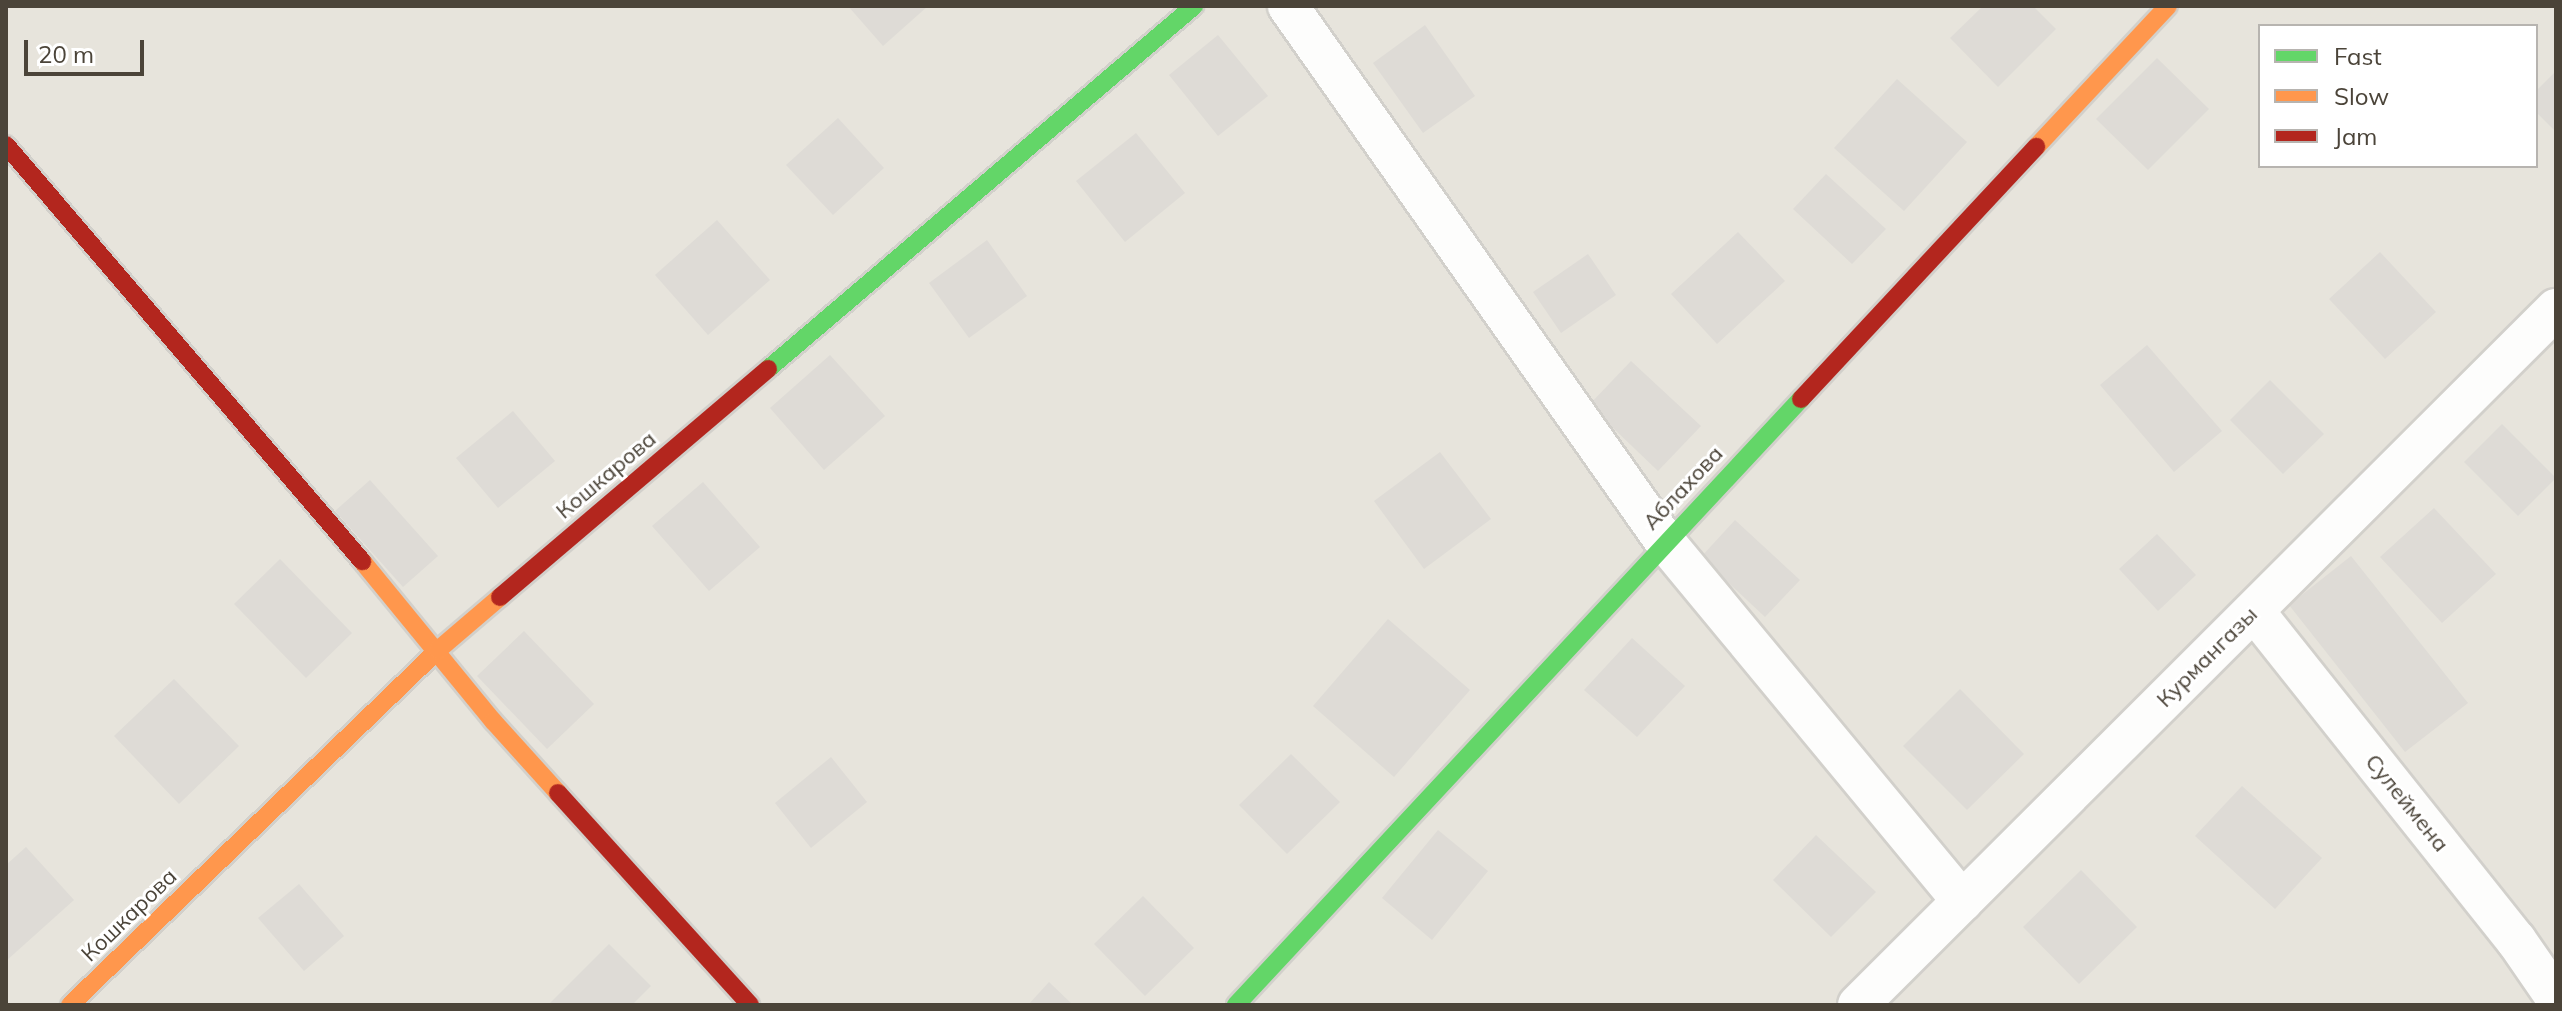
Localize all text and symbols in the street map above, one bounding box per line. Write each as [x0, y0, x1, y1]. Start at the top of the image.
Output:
scale bar [28, 24, 148, 74]
legend [2258, 24, 2538, 168]
text: 20 m [38, 39, 94, 69]
text: Fast [2334, 41, 2382, 71]
text: Slow [2334, 81, 2389, 111]
text: Jam [2334, 121, 2377, 151]
street label: Кошкарова [551, 426, 661, 524]
street label: Аблахова [1638, 441, 1728, 535]
street label: Курмангазы [2151, 601, 2263, 713]
street label: Сулеймена [2360, 749, 2454, 857]
street label: Кошкарова [76, 863, 182, 967]

